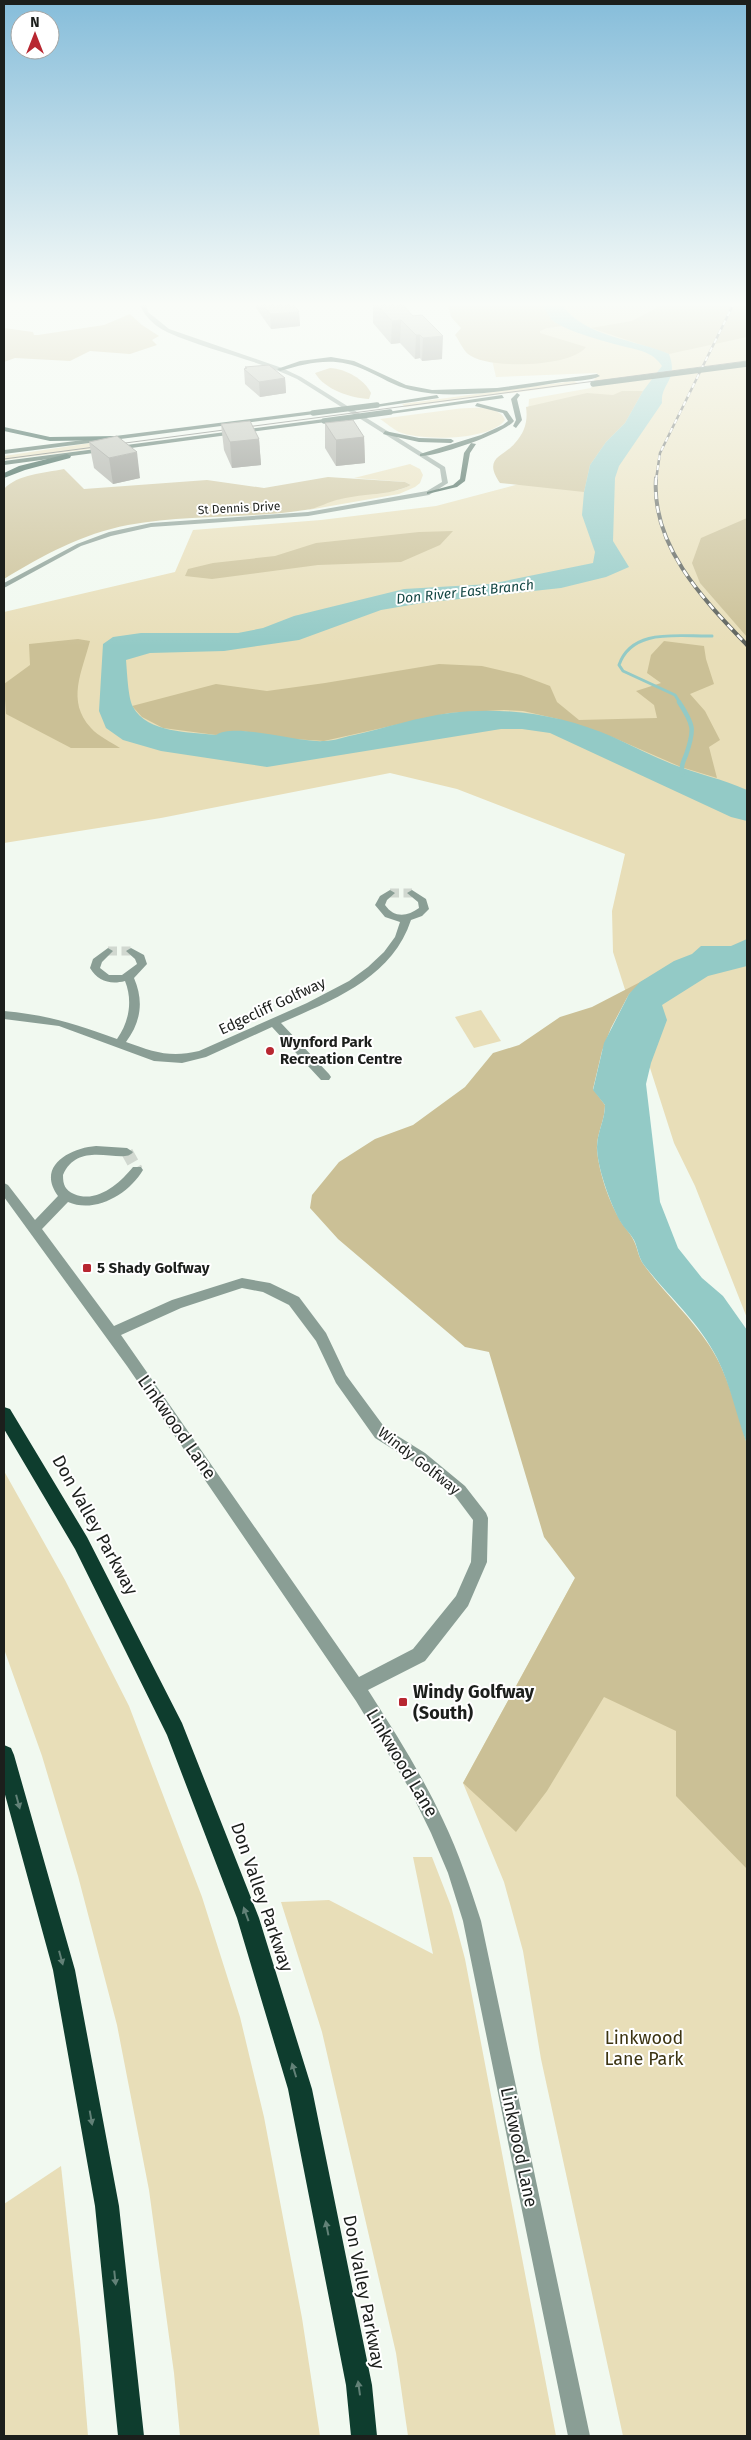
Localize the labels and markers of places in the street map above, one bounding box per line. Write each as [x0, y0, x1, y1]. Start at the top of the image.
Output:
place label: Wynford Park Recreation Centre [280, 1033, 402, 1068]
marker: Wynford Park Recreation Centre [264, 1045, 276, 1057]
place label: 5 Shady Golfway [97, 1259, 210, 1277]
marker: 5 Shady Golfway [81, 1262, 93, 1274]
place label: Windy Golfway (South) [413, 1681, 535, 1724]
marker: Windy Golfway (South) [397, 1696, 409, 1708]

